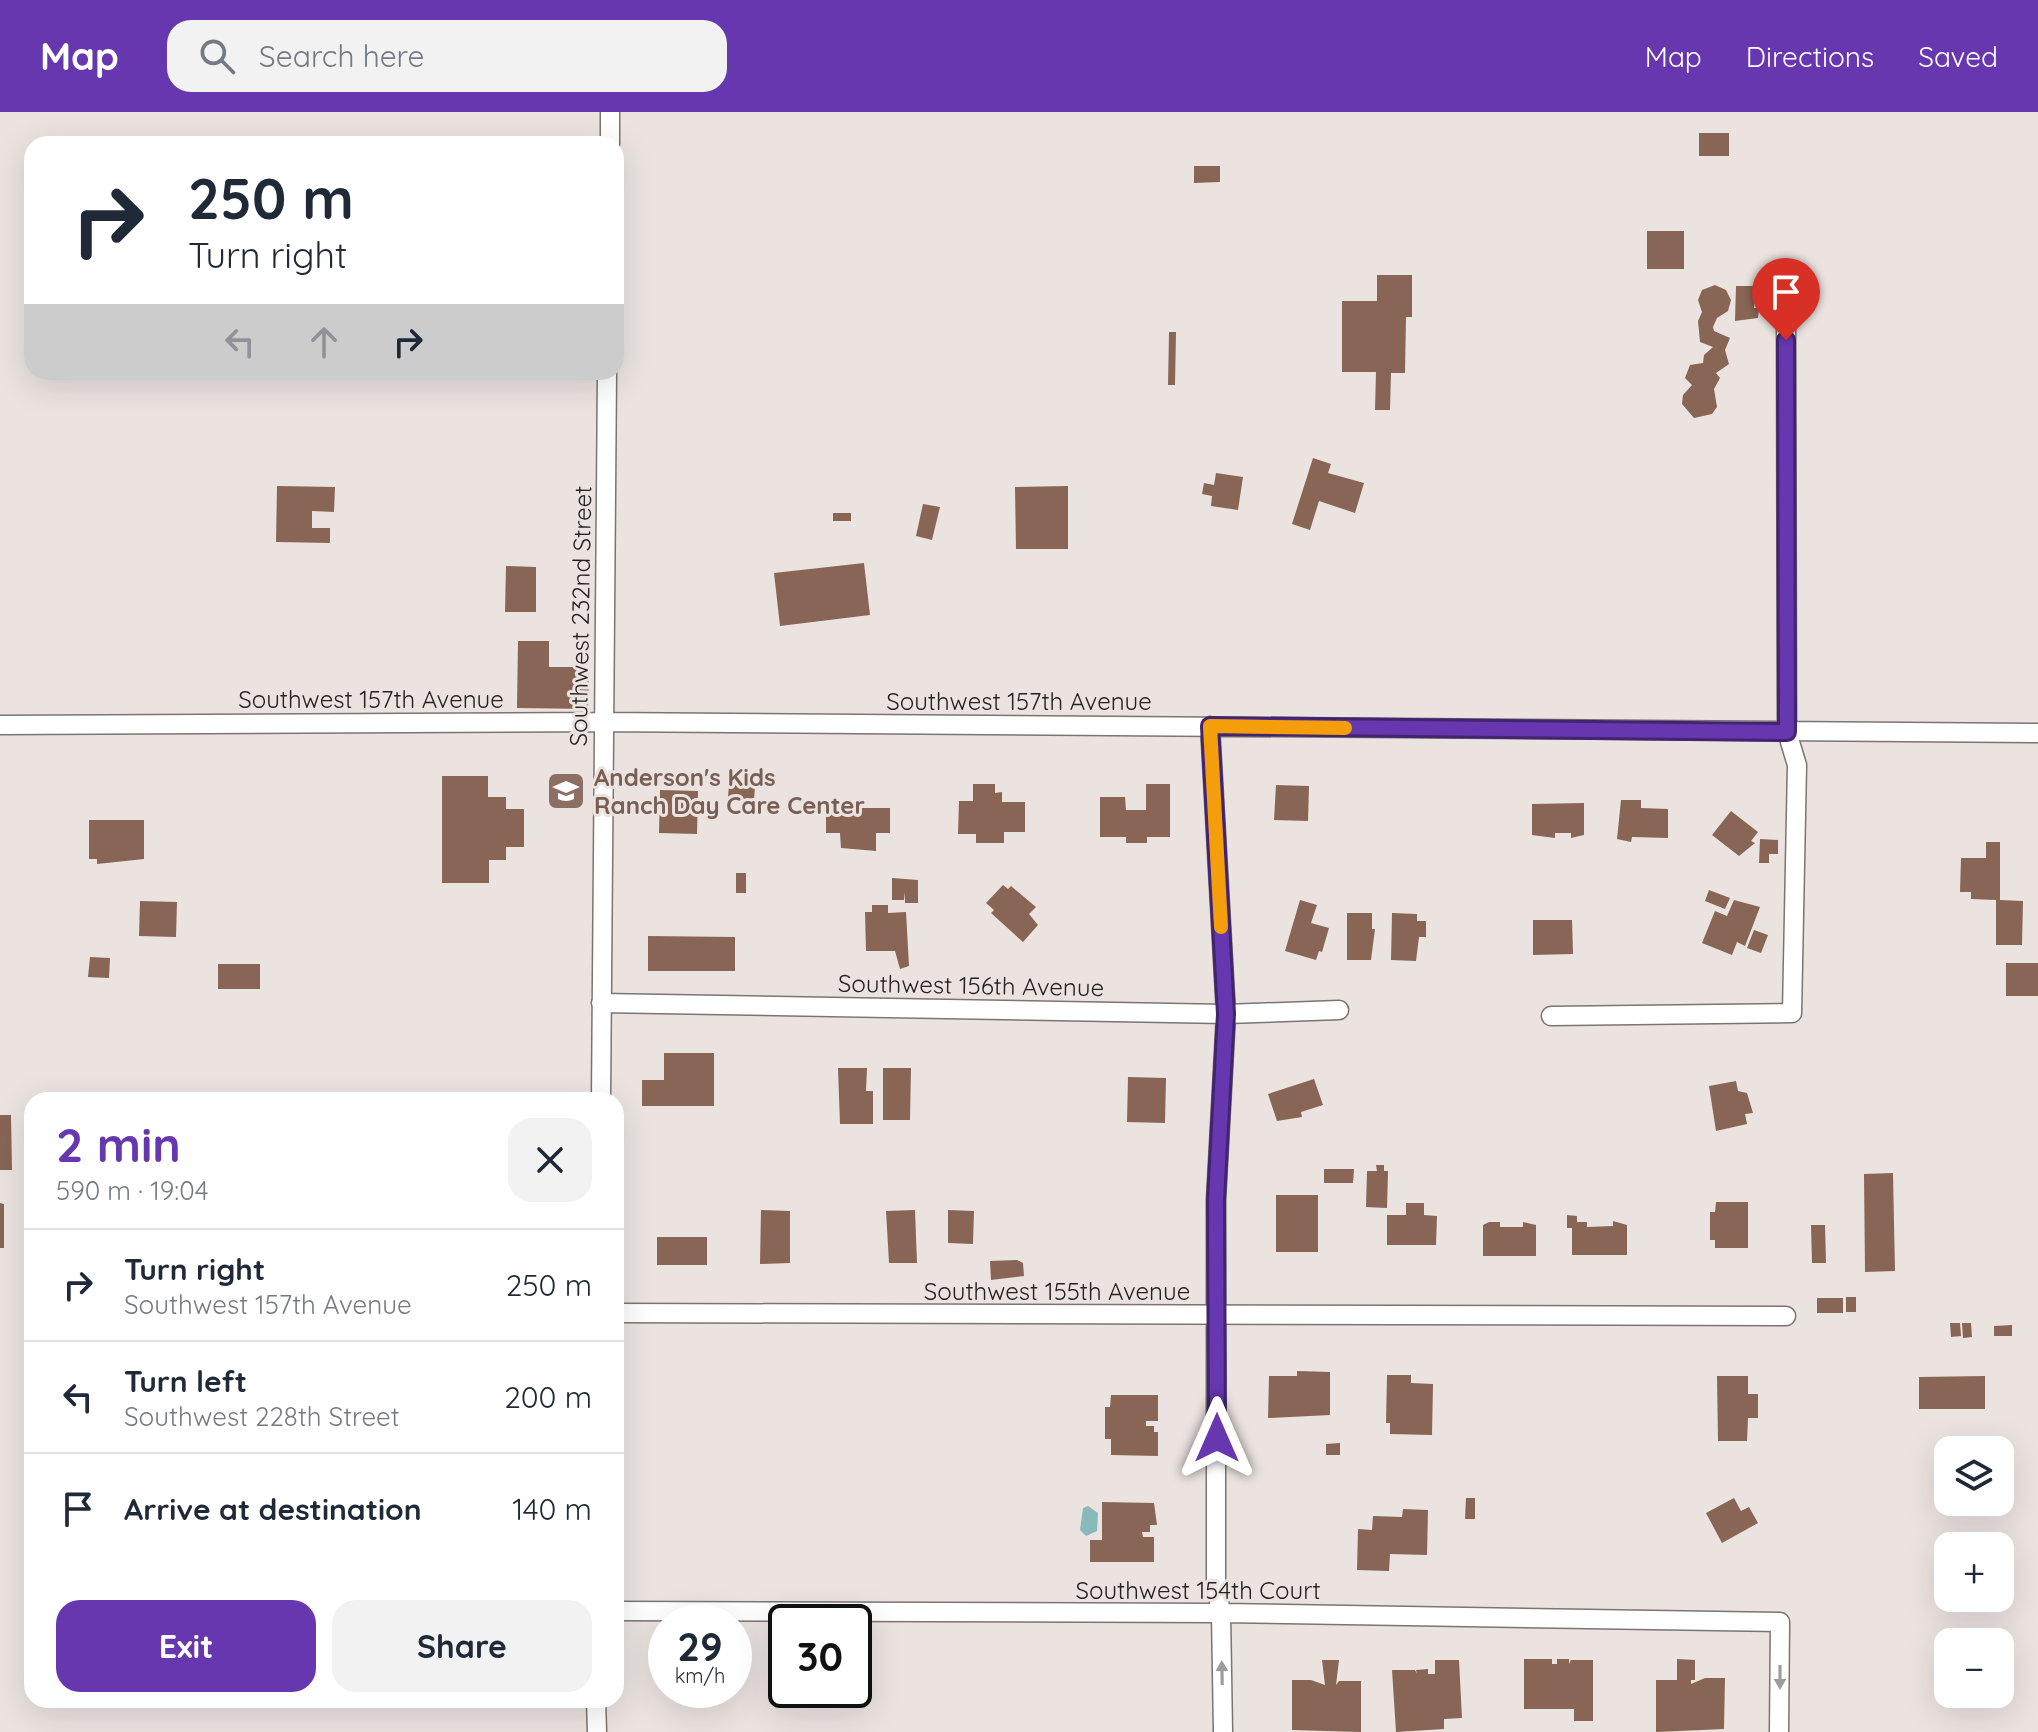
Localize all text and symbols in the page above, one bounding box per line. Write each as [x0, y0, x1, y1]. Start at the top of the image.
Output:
search box [167, 20, 727, 92]
text: Map [40, 32, 119, 80]
icon: search [195, 34, 239, 78]
text: Search here [259, 37, 424, 75]
text: Map [1645, 39, 1702, 74]
text: Directions [1746, 39, 1874, 74]
text: Saved [1918, 39, 1998, 74]
text: 250 m [188, 163, 354, 233]
icon: right [56, 168, 160, 272]
text: Turn right [188, 232, 347, 277]
pin [1752, 258, 1820, 340]
icon: arrive [1764, 270, 1808, 314]
icon: left [218, 320, 262, 364]
icon: ahead [302, 320, 346, 364]
icon: right [386, 320, 430, 364]
street label: Southwest 232nd Street [563, 485, 597, 747]
street label: Southwest 157th Avenue [238, 684, 504, 714]
street label: Southwest 157th Avenue [886, 686, 1152, 716]
place label: Anderson's Kids Ranch Day Care Center [594, 762, 865, 820]
school or university icon: Anderson's Kids Ranch Day Care Center [545, 770, 587, 812]
street label: Southwest 156th Avenue [838, 968, 1104, 1002]
text: 2 min [56, 1114, 181, 1174]
button: close [508, 1118, 592, 1202]
text: 590 m · 19:04 [56, 1174, 208, 1207]
text: Turn right [124, 1250, 265, 1288]
icon: right [56, 1263, 100, 1307]
text: 250 m [506, 1266, 592, 1304]
street label: Southwest 155th Avenue [924, 1276, 1190, 1306]
text: Southwest 157th Avenue [124, 1288, 412, 1321]
text: Turn left [124, 1362, 247, 1400]
icon: left [56, 1375, 100, 1419]
text: 200 m [504, 1378, 592, 1416]
position arrow [1175, 1396, 1259, 1480]
text: Southwest 228th Street [124, 1400, 400, 1433]
map controls [1934, 1436, 2014, 1708]
button: layers [1934, 1436, 2014, 1516]
icon: arrive [56, 1487, 100, 1531]
text: Arrive at destination [124, 1490, 422, 1528]
text: 140 m [512, 1490, 592, 1528]
button: + [1934, 1532, 2014, 1612]
street label: Southwest 154th Court [1075, 1575, 1321, 1605]
button: Exit [56, 1600, 316, 1692]
button: Share [332, 1600, 592, 1692]
speed limit sign: 30 [768, 1604, 872, 1708]
text: 29 [677, 1621, 723, 1671]
button: − [1934, 1628, 2014, 1708]
one-way arrow [1216, 1660, 1228, 1685]
text: km/h [675, 1663, 725, 1688]
one-way arrow [1773, 1665, 1786, 1690]

